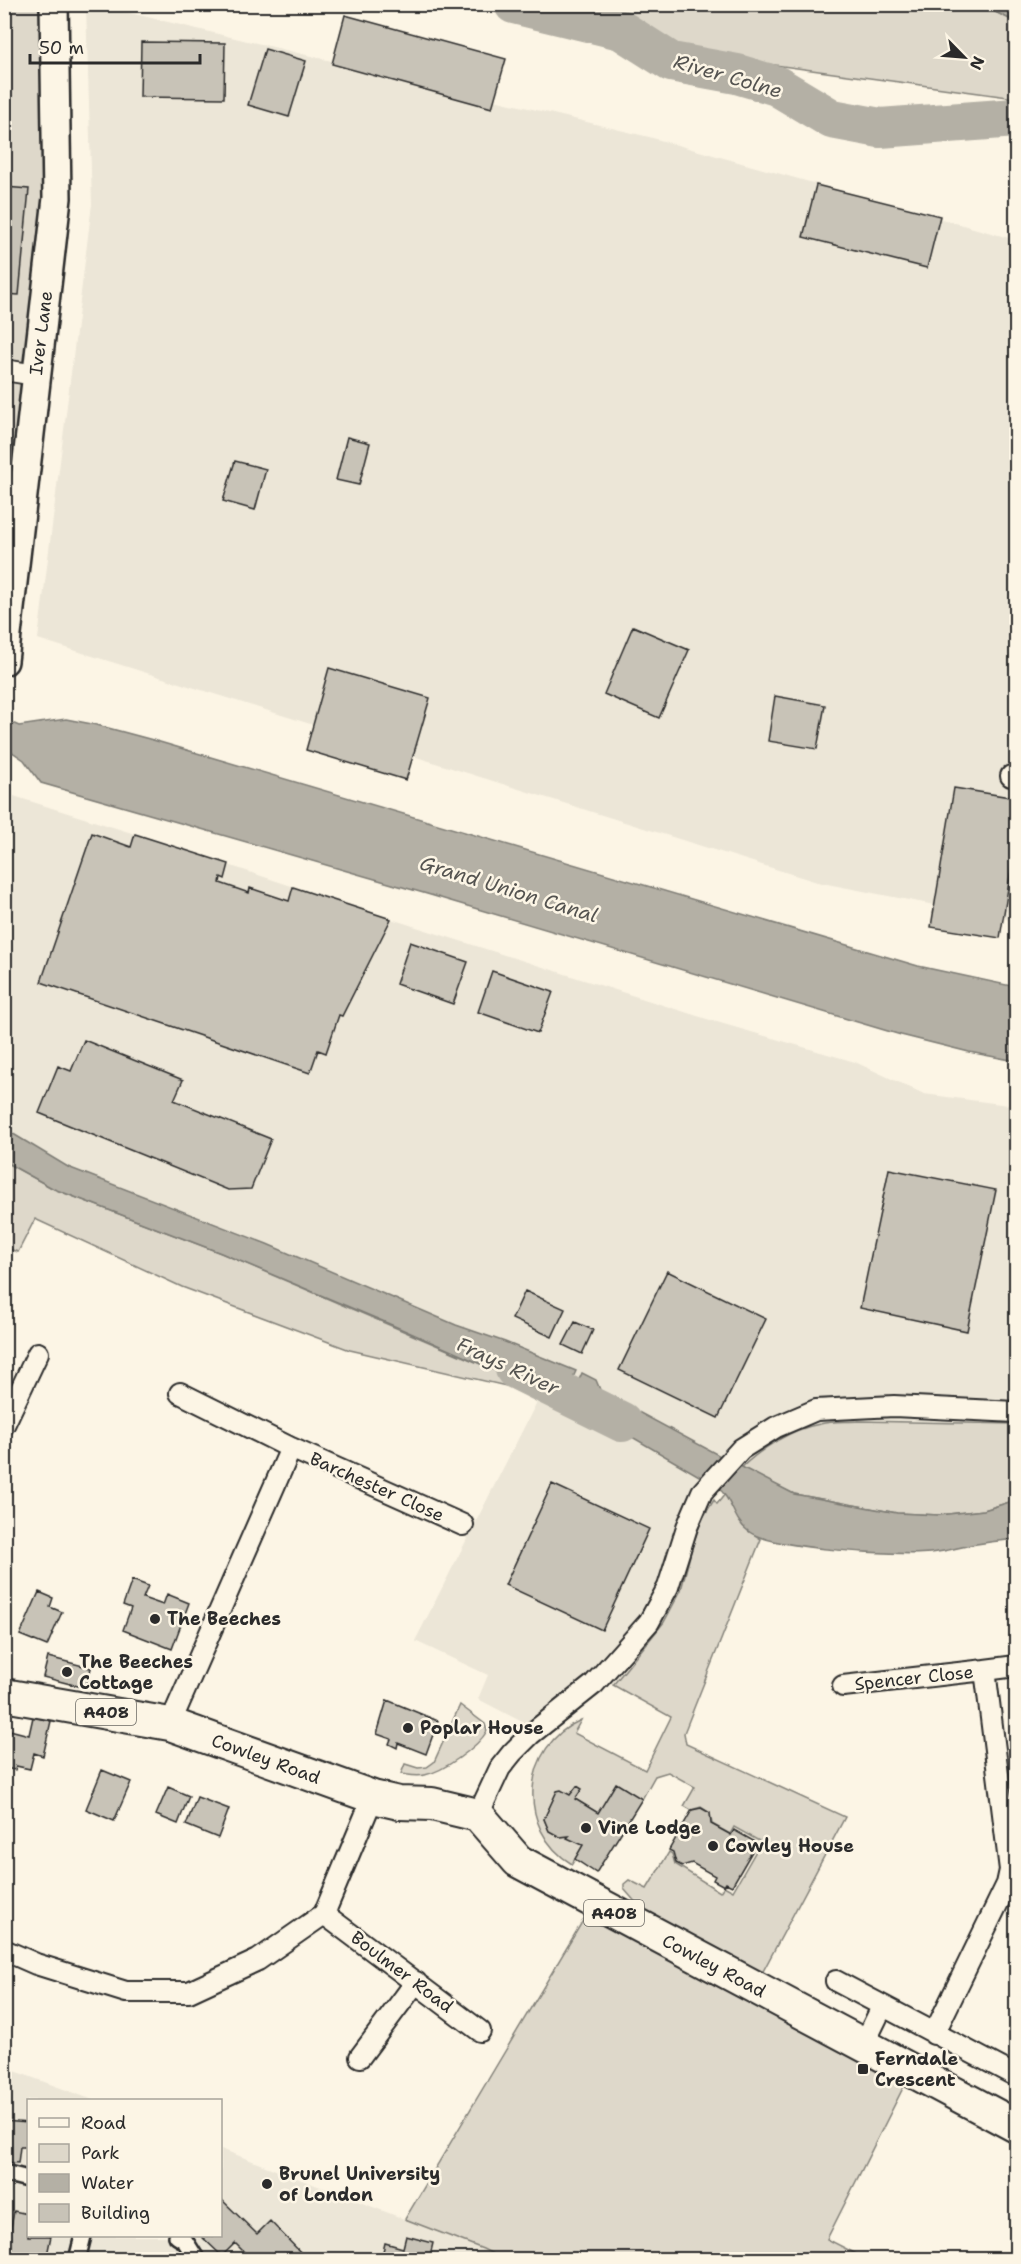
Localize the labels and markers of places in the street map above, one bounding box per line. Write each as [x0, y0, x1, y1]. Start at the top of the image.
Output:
place label: The Beeches [167, 1607, 281, 1631]
marker: The Beeches [148, 1612, 162, 1626]
place label: The Beeches Cottage [79, 1650, 193, 1695]
marker: The Beeches Cottage [60, 1665, 74, 1679]
place label: Poplar House [420, 1716, 544, 1740]
marker: Poplar House [401, 1721, 415, 1735]
place label: Vine Lodge [598, 1816, 701, 1840]
marker: Vine Lodge [579, 1821, 593, 1835]
place label: Cowley House [725, 1834, 854, 1858]
marker: Cowley House [706, 1839, 720, 1853]
place label: Ferndale Crescent [875, 2047, 959, 2092]
marker: Ferndale Crescent [856, 2062, 870, 2076]
place label: Brunel University of London [279, 2162, 440, 2207]
marker: Brunel University of London [260, 2177, 274, 2191]

